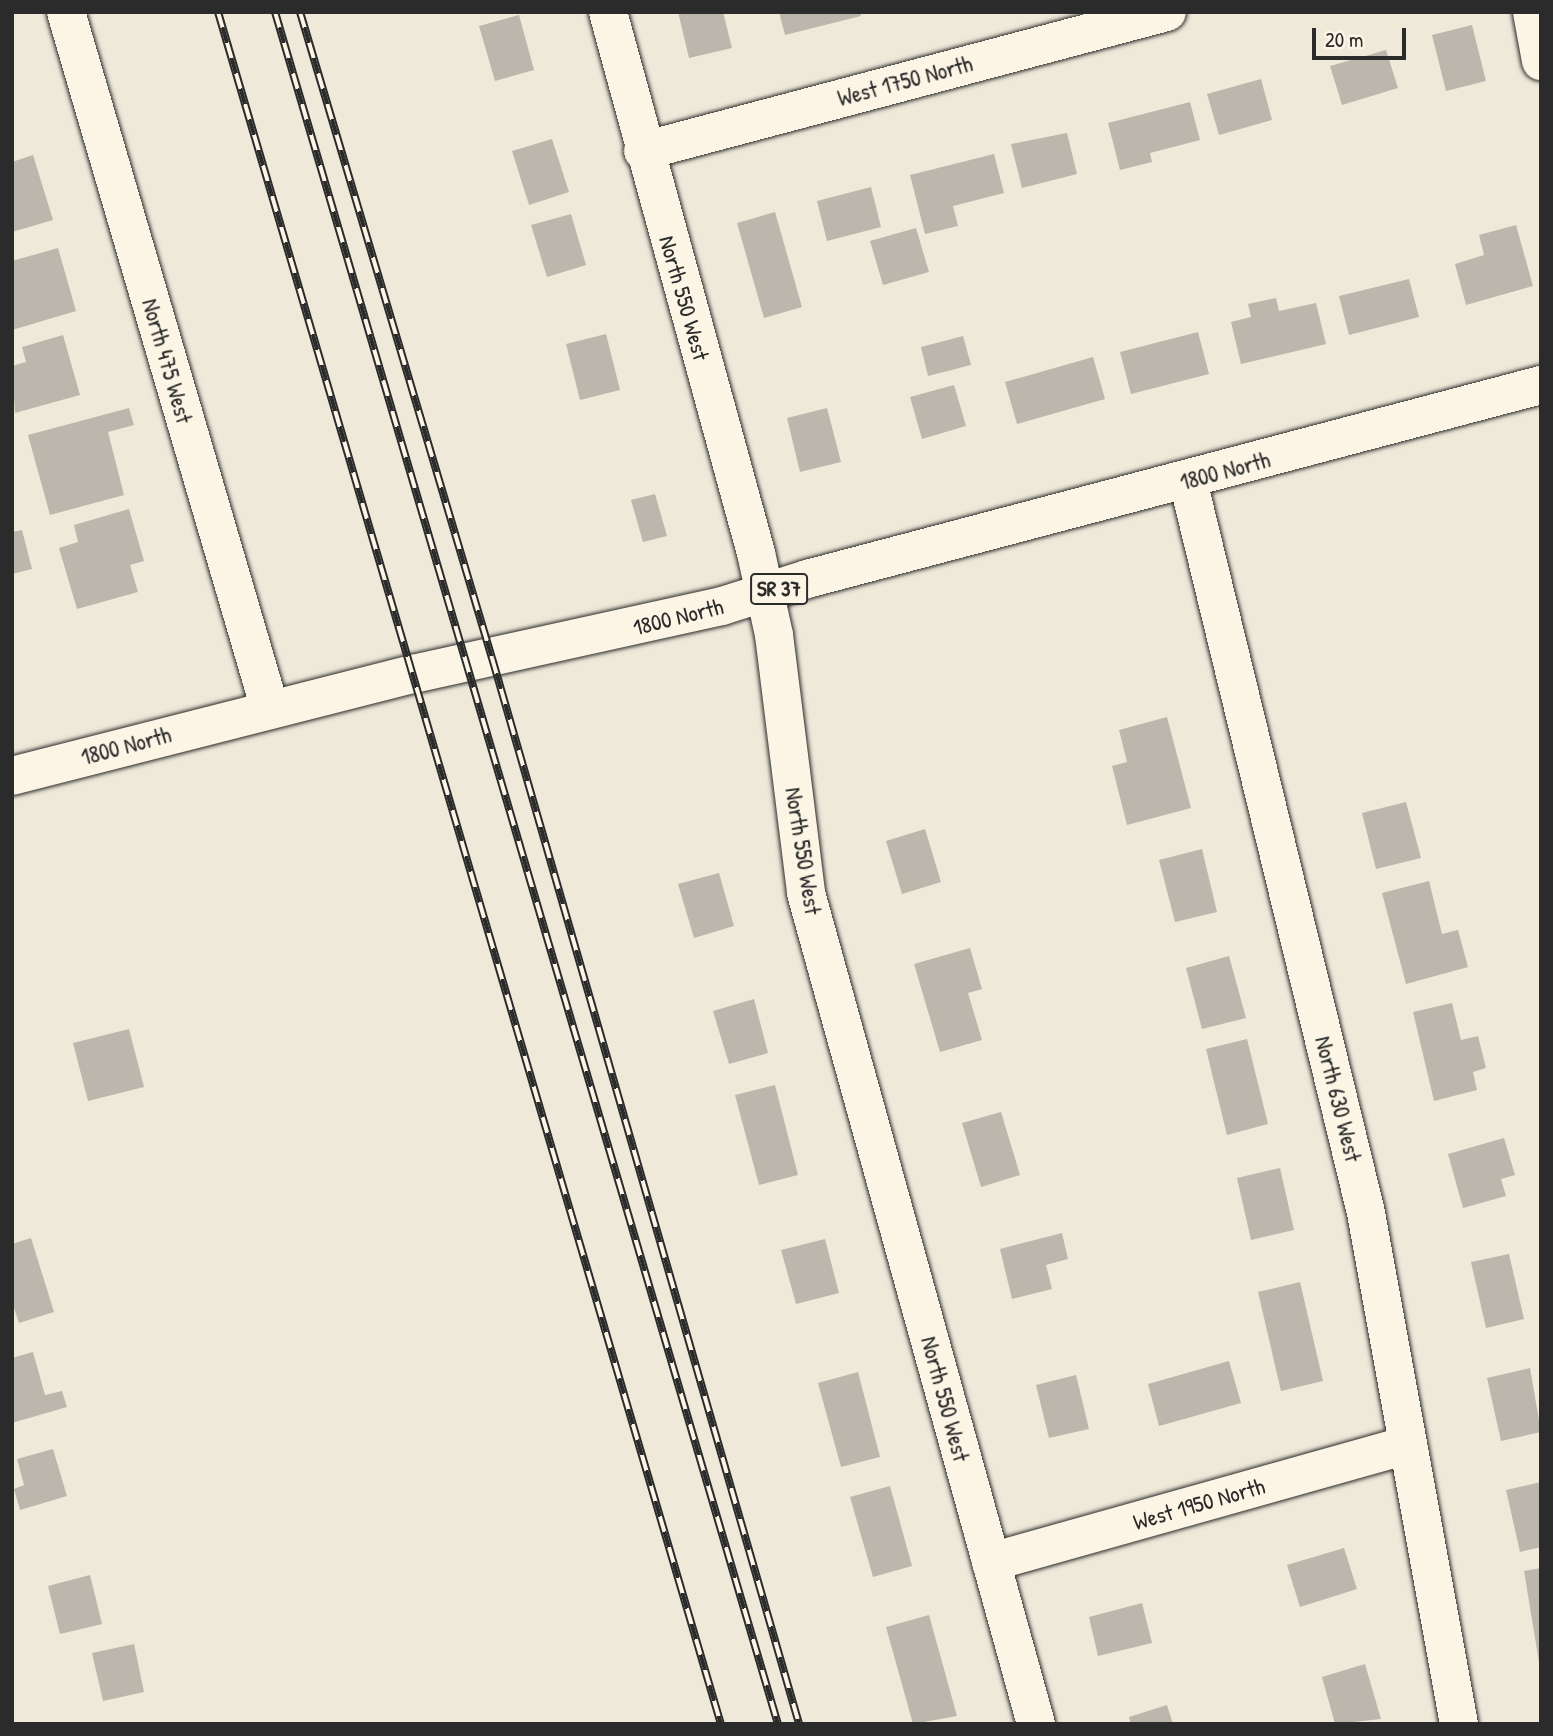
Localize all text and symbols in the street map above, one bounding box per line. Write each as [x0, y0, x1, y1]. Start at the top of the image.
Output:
scale bar [1315, 14, 1410, 58]
text: 20 m [1325, 25, 1363, 54]
street label: West 1750 North [835, 50, 975, 112]
street label: North 550 West [653, 233, 715, 363]
street label: North 475 West [136, 296, 198, 426]
street label: 1800 North [1177, 446, 1273, 496]
road number: SR 37 [749, 572, 809, 606]
street label: 1800 North [630, 592, 726, 642]
street label: 1800 North [78, 721, 174, 771]
street label: North 550 West [779, 785, 827, 917]
street label: North 630 West [1309, 1033, 1367, 1165]
street label: North 550 West [915, 1333, 975, 1465]
street label: West 1950 North [1130, 1472, 1268, 1536]

